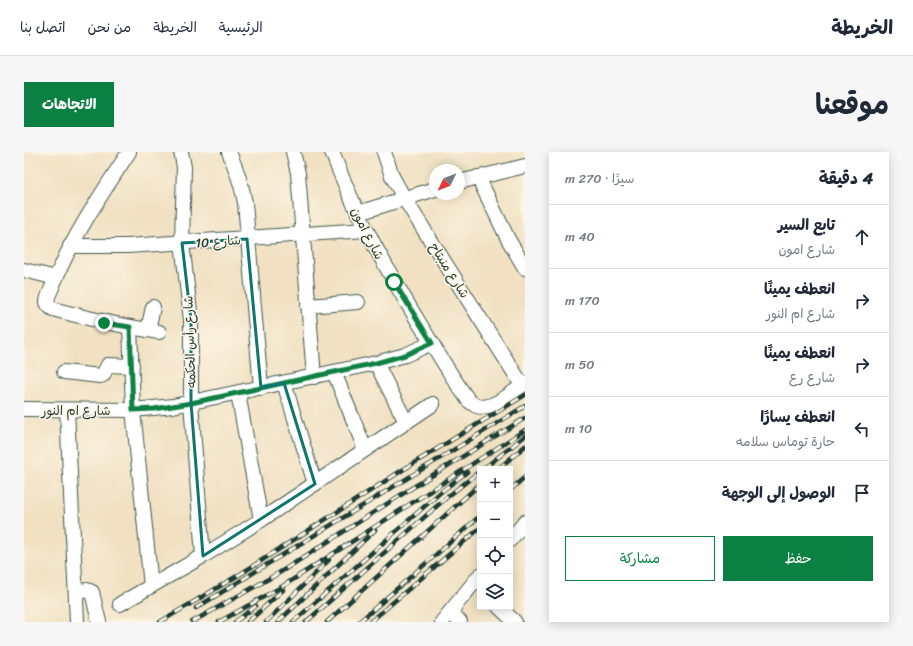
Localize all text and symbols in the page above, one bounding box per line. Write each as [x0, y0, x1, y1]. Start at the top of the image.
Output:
text: الخريطة [831, 11, 893, 44]
text: اتصل بنا [20, 15, 66, 40]
text: من نحن [88, 15, 131, 40]
text: الخريطة [153, 15, 197, 40]
text: الرئيسية [219, 15, 263, 40]
text: موقعنا [815, 80, 889, 129]
button: الاتجاهات [24, 82, 114, 127]
text: 4 دقيقة [819, 163, 873, 193]
north arrow [429, 164, 465, 200]
text: سيرًا · 270 m [565, 167, 634, 190]
street label: شارع امون [345, 203, 391, 264]
text: تابع السير [778, 212, 835, 238]
text: 40 m [565, 225, 595, 248]
icon: ahead [851, 226, 873, 248]
street label: شارع 10 [195, 228, 241, 255]
street label: شارع منبتاح [423, 238, 476, 303]
text: شارع امون [779, 238, 835, 261]
route start [385, 273, 403, 291]
text: انعطف يمينًا [764, 276, 835, 302]
text: 170 m [565, 289, 600, 312]
icon: right [851, 290, 873, 312]
street label: شارع رأس الحكمه [176, 295, 203, 389]
text: شارع ام النور [766, 302, 835, 325]
route end [95, 314, 113, 332]
text: انعطف يمينًا [764, 340, 835, 366]
text: 50 m [565, 353, 595, 376]
icon: right [851, 354, 873, 376]
text: شارع رع [789, 366, 835, 389]
street label: شارع ام النور [41, 399, 110, 422]
text: انعطف يسارًا [760, 404, 835, 430]
text: 10 m [565, 417, 592, 440]
icon: left [851, 418, 873, 440]
text: حارة توماس سلامه [736, 430, 835, 453]
map controls [477, 466, 513, 610]
button: + [477, 466, 513, 502]
text: الوصول إلى الوجهة [722, 480, 835, 506]
icon: arrive [851, 482, 873, 504]
button: − [477, 502, 513, 538]
button: مشاركة [565, 536, 715, 581]
button: حفظ [723, 536, 873, 581]
button: locate [477, 538, 513, 574]
button: layers [477, 574, 513, 610]

